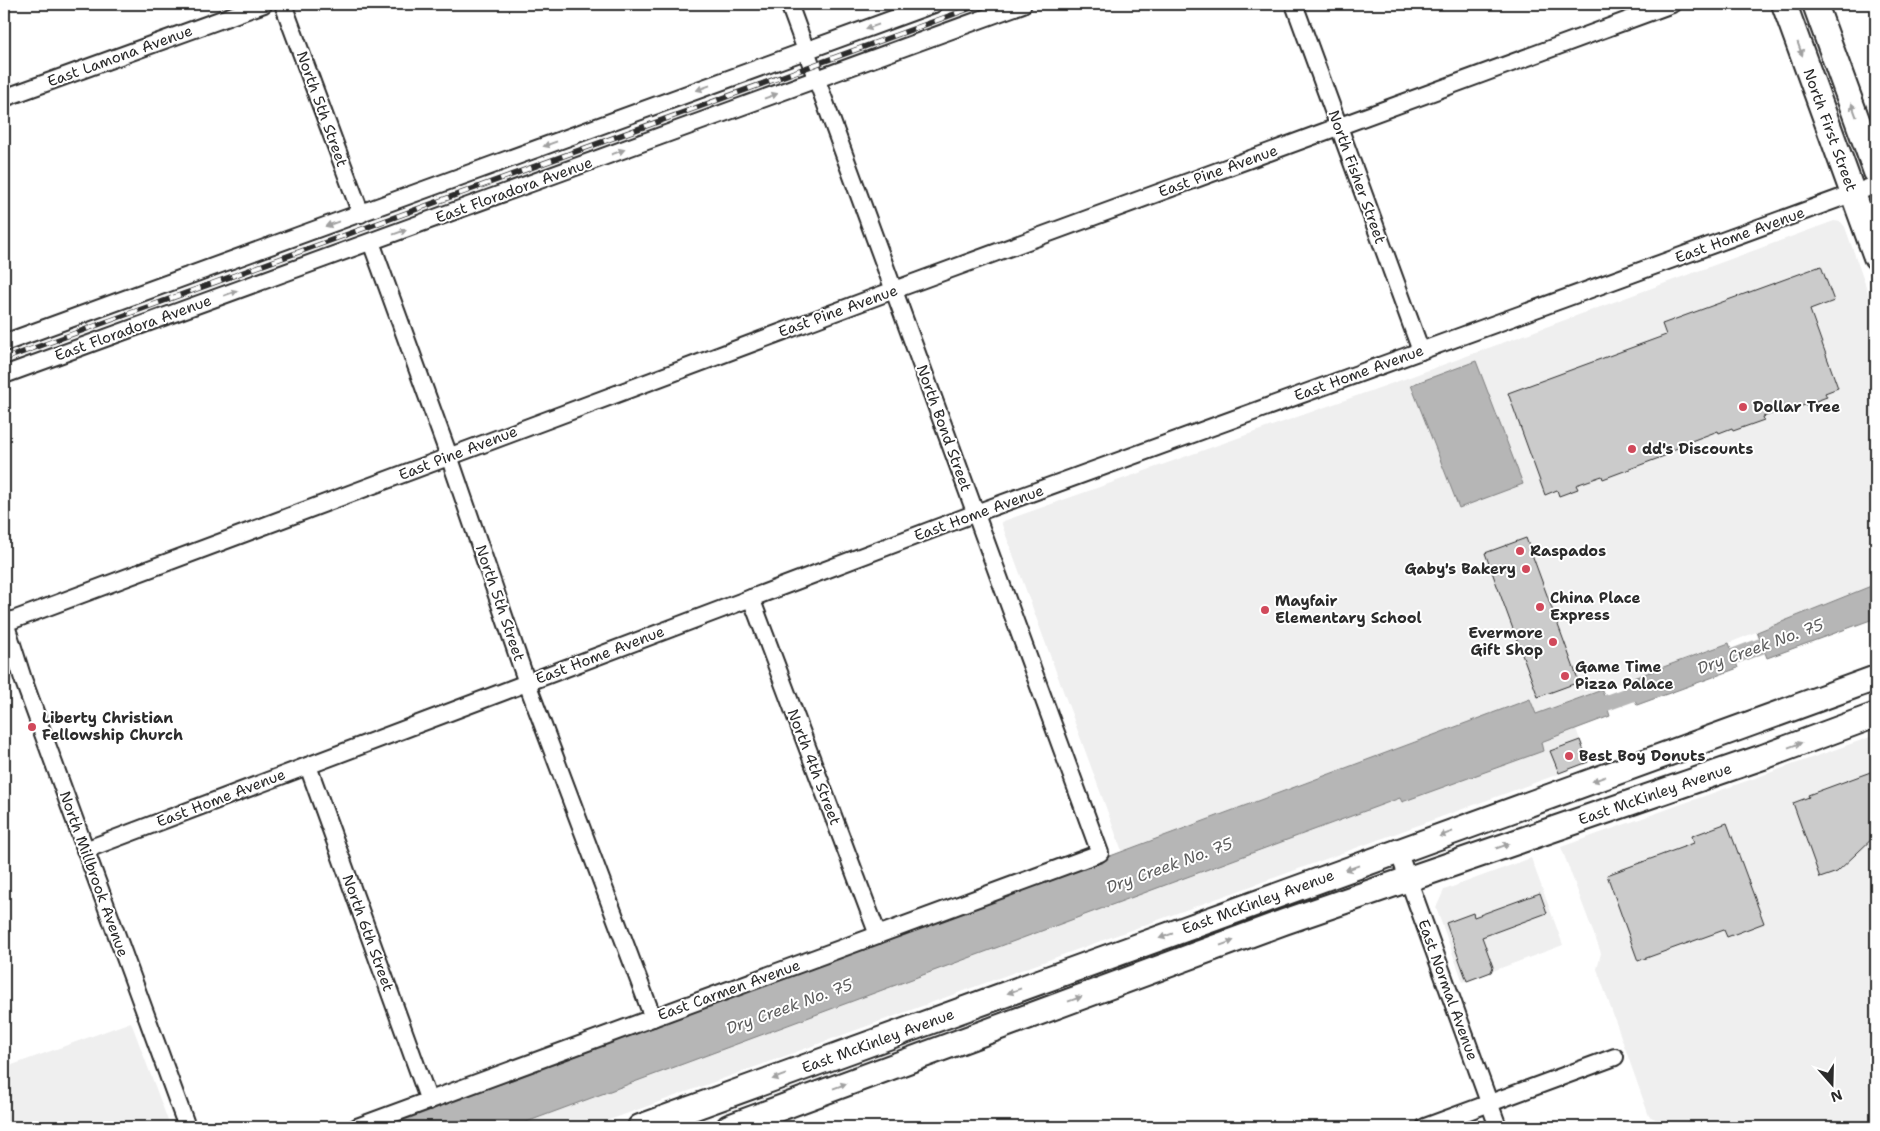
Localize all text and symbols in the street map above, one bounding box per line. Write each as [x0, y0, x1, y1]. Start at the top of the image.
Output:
street label: East Lamona Avenue [45, 20, 195, 92]
one-way arrow [864, 24, 879, 31]
one-way arrow [1797, 42, 1805, 57]
street label: North 5th Street [292, 48, 352, 170]
street label: North First Street [1799, 66, 1861, 194]
one-way arrow [695, 85, 710, 92]
one-way arrow [764, 92, 779, 100]
one-way arrow [1850, 102, 1858, 117]
street label: North Fisher Street [1324, 107, 1390, 247]
one-way arrow [542, 140, 557, 148]
street label: East Pine Avenue [1156, 140, 1280, 202]
one-way arrow [611, 148, 626, 156]
street label: East Floradora Avenue [433, 152, 595, 228]
street label: East Home Avenue [1672, 202, 1808, 268]
one-way arrow [324, 220, 339, 228]
one-way arrow [393, 228, 408, 236]
street label: East Pine Avenue [776, 280, 900, 342]
one-way arrow [223, 289, 238, 296]
street label: East Floradora Avenue [52, 290, 214, 366]
street label: East Home Avenue [1291, 340, 1427, 406]
street label: North Bond Street [912, 362, 976, 494]
place label: Dollar Tree [1753, 397, 1840, 417]
marker: Dollar Tree [1737, 401, 1749, 413]
street label: East Pine Avenue [396, 421, 520, 485]
place label: dd's Discounts [1642, 439, 1753, 459]
marker: dd's Discounts [1626, 443, 1638, 455]
street label: East Home Avenue [911, 480, 1047, 546]
place label: Raspados [1530, 541, 1606, 561]
street label: North 5th Street [471, 542, 529, 664]
marker: Raspados [1514, 545, 1526, 557]
place label: Gaby's Bakery [1405, 559, 1516, 579]
marker: Gaby's Bakery [1520, 563, 1532, 575]
place label: China Place Express [1550, 588, 1641, 625]
place label: Mayfair Elementary School [1275, 591, 1422, 628]
marker: China Place Express [1534, 601, 1546, 613]
marker: Mayfair Elementary School [1259, 604, 1271, 616]
water label: Dry Creek No. 75 [1694, 613, 1827, 679]
street label: East Home Avenue [533, 621, 667, 689]
place label: Evermore Gift Shop [1468, 623, 1543, 660]
marker: Evermore Gift Shop [1547, 636, 1559, 648]
place label: Game Time Pizza Palace [1575, 657, 1674, 694]
marker: Game Time Pizza Palace [1559, 670, 1571, 682]
street label: North 4th Street [783, 706, 845, 828]
place label: Liberty Christian Fellowship Church [42, 708, 183, 745]
marker: Liberty Christian Fellowship Church [26, 721, 38, 733]
one-way arrow [1788, 741, 1803, 748]
place label: Best Boy Donuts [1579, 746, 1705, 766]
marker: Best Boy Donuts [1563, 750, 1575, 762]
street label: East McKinley Avenue [1576, 758, 1734, 830]
street label: East Home Avenue [154, 764, 288, 832]
one-way arrow [1591, 775, 1606, 783]
street label: North Millbrook Avenue [55, 788, 133, 960]
one-way arrow [1438, 830, 1453, 838]
water label: Dry Creek No. 75 [1103, 832, 1236, 898]
one-way arrow [1496, 842, 1511, 849]
one-way arrow [1344, 864, 1359, 872]
street label: East McKinley Avenue [1179, 865, 1337, 939]
street label: North 6th Street [338, 872, 398, 994]
street label: East Normal Avenue [1413, 917, 1483, 1063]
one-way arrow [1158, 932, 1173, 940]
one-way arrow [1220, 939, 1235, 947]
street label: East Carmen Avenue [655, 955, 803, 1025]
water label: Dry Creek No. 75 [723, 973, 856, 1039]
one-way arrow [1006, 988, 1021, 995]
one-way arrow [1067, 995, 1082, 1002]
street label: East McKinley Avenue [799, 1004, 957, 1078]
north arrow [1808, 1058, 1858, 1108]
one-way arrow [771, 1074, 786, 1081]
one-way arrow [833, 1082, 848, 1090]
text: N [1828, 1086, 1845, 1107]

